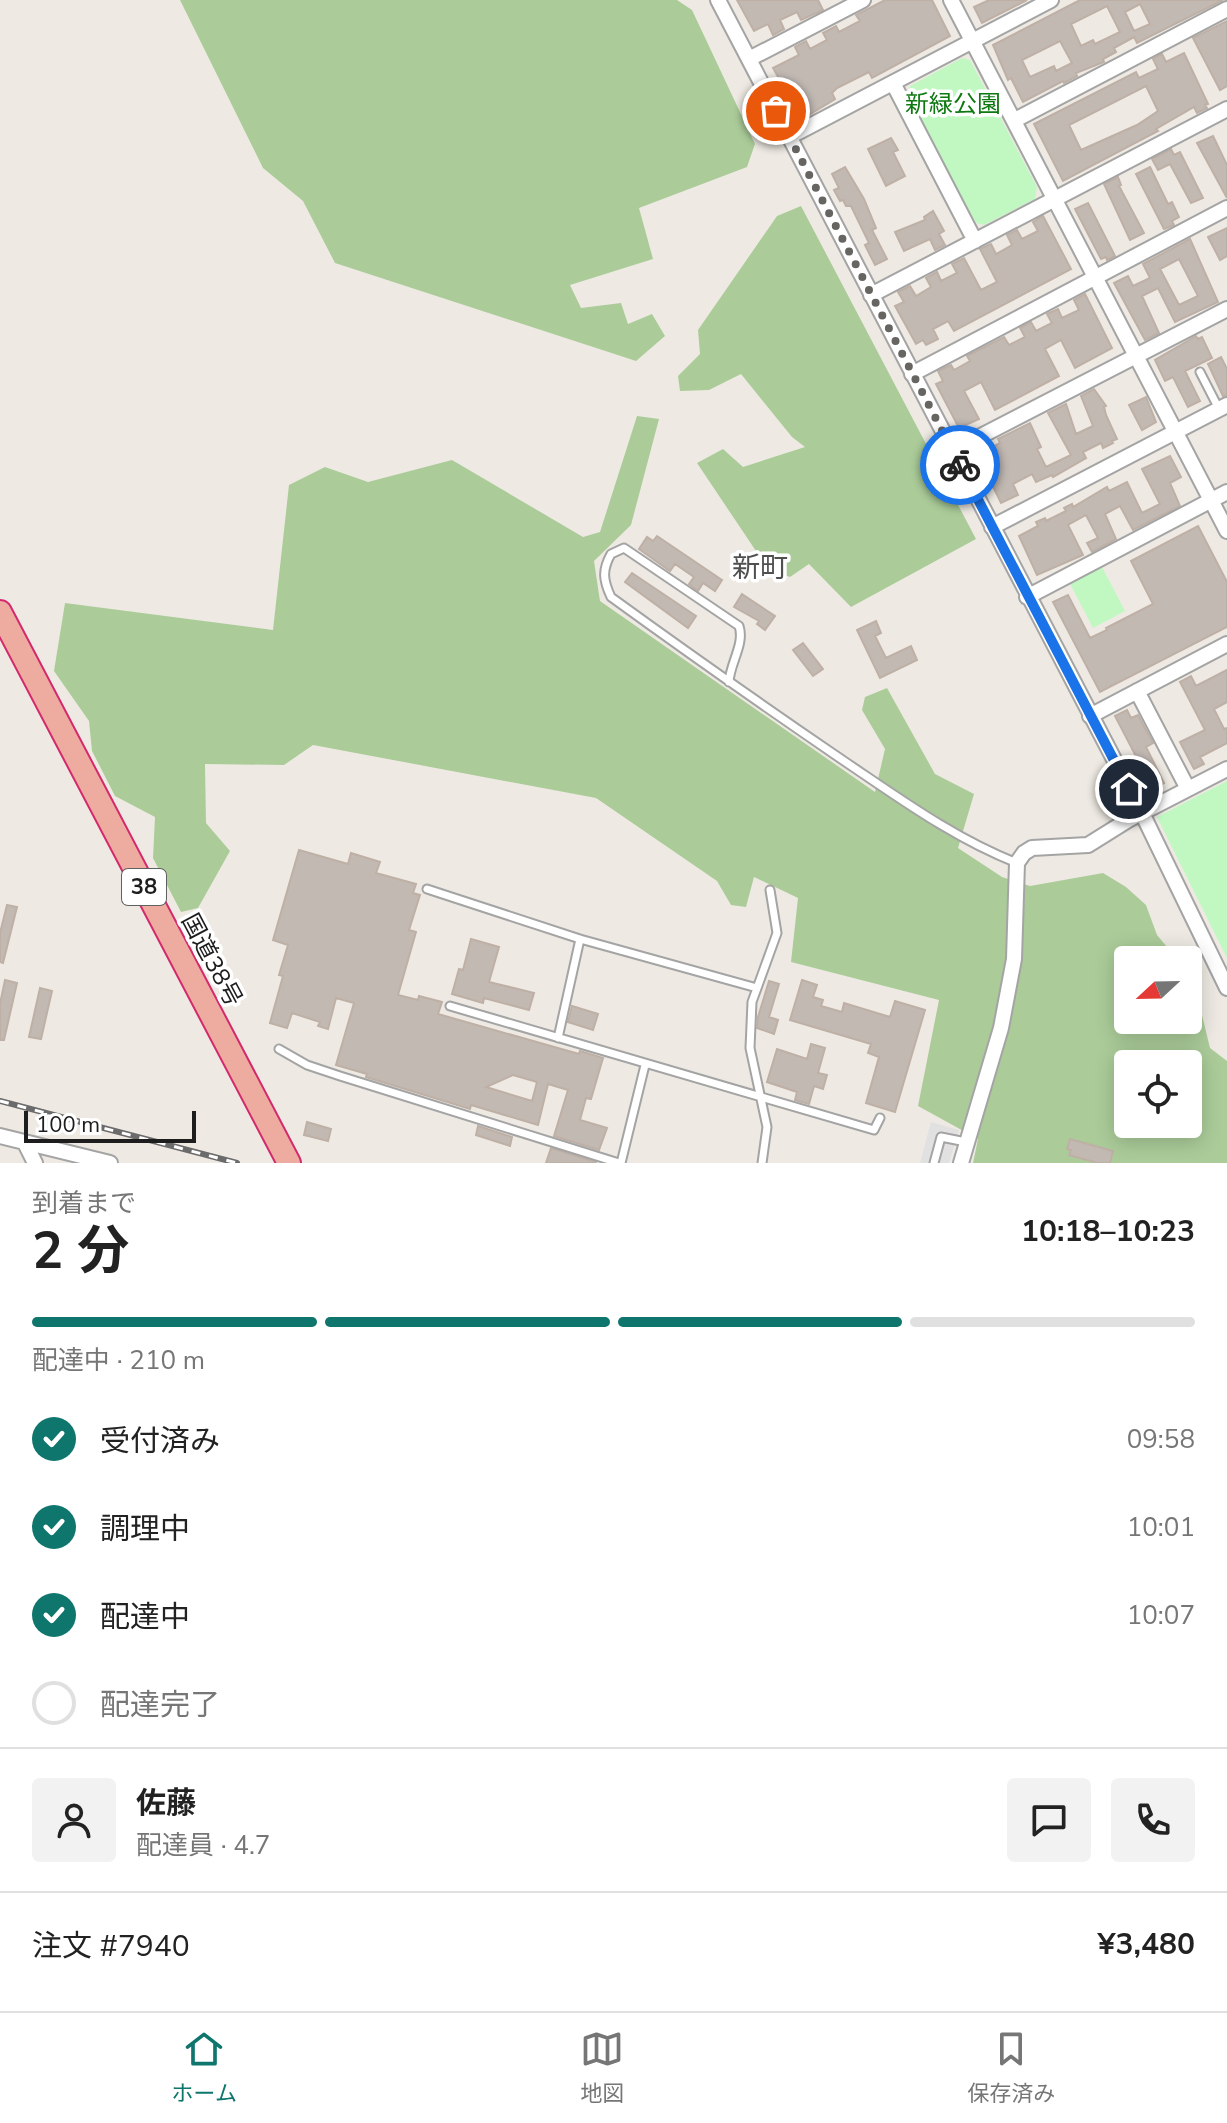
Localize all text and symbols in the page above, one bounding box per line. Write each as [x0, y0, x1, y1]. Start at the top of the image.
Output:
pin [742, 77, 810, 145]
park label: 新緑公園 [905, 88, 1001, 120]
icon: bag [754, 89, 798, 133]
courier [920, 425, 1000, 505]
icon: bike [938, 443, 982, 487]
district label: 新町 [732, 549, 788, 587]
pin [1095, 755, 1163, 823]
icon: home [1107, 767, 1151, 811]
road number: 38 [122, 869, 166, 905]
street label: 国道38号 [174, 908, 250, 1012]
north arrow [1114, 946, 1202, 1034]
map controls [1114, 946, 1202, 1138]
button: locate [1114, 1050, 1202, 1138]
scale bar [24, 1107, 196, 1143]
text: 100 m [36, 1110, 100, 1140]
text: 到着まで [32, 1186, 136, 1221]
text: 10:18–10:23 [1021, 1211, 1195, 1252]
text: 2 分 [32, 1215, 129, 1286]
text: 配達中 · 210 m [32, 1343, 205, 1378]
icon: check [32, 1417, 76, 1461]
text: 受付済み [100, 1421, 220, 1462]
text: 09:58 [1127, 1422, 1195, 1457]
icon: check [32, 1505, 76, 1549]
text: 調理中 [100, 1509, 190, 1550]
text: 10:01 [1127, 1510, 1195, 1545]
icon: check [32, 1593, 76, 1637]
text: 配達中 [100, 1597, 190, 1638]
text: 10:07 [1127, 1598, 1195, 1633]
text: 配達完了 [100, 1685, 220, 1726]
button: person [32, 1778, 116, 1862]
button: chat [1007, 1778, 1091, 1862]
button: phone [1111, 1778, 1195, 1862]
text: 佐藤 [136, 1783, 196, 1824]
text: 配達員 · 4.7 [136, 1828, 270, 1863]
text: ¥3,480 [1098, 1924, 1195, 1965]
text: 注文 #7940 [32, 1926, 190, 1967]
tab: ホーム [172, 2027, 237, 2109]
tab: 地図 [580, 2027, 624, 2109]
tab: 保存済み [967, 2027, 1055, 2109]

